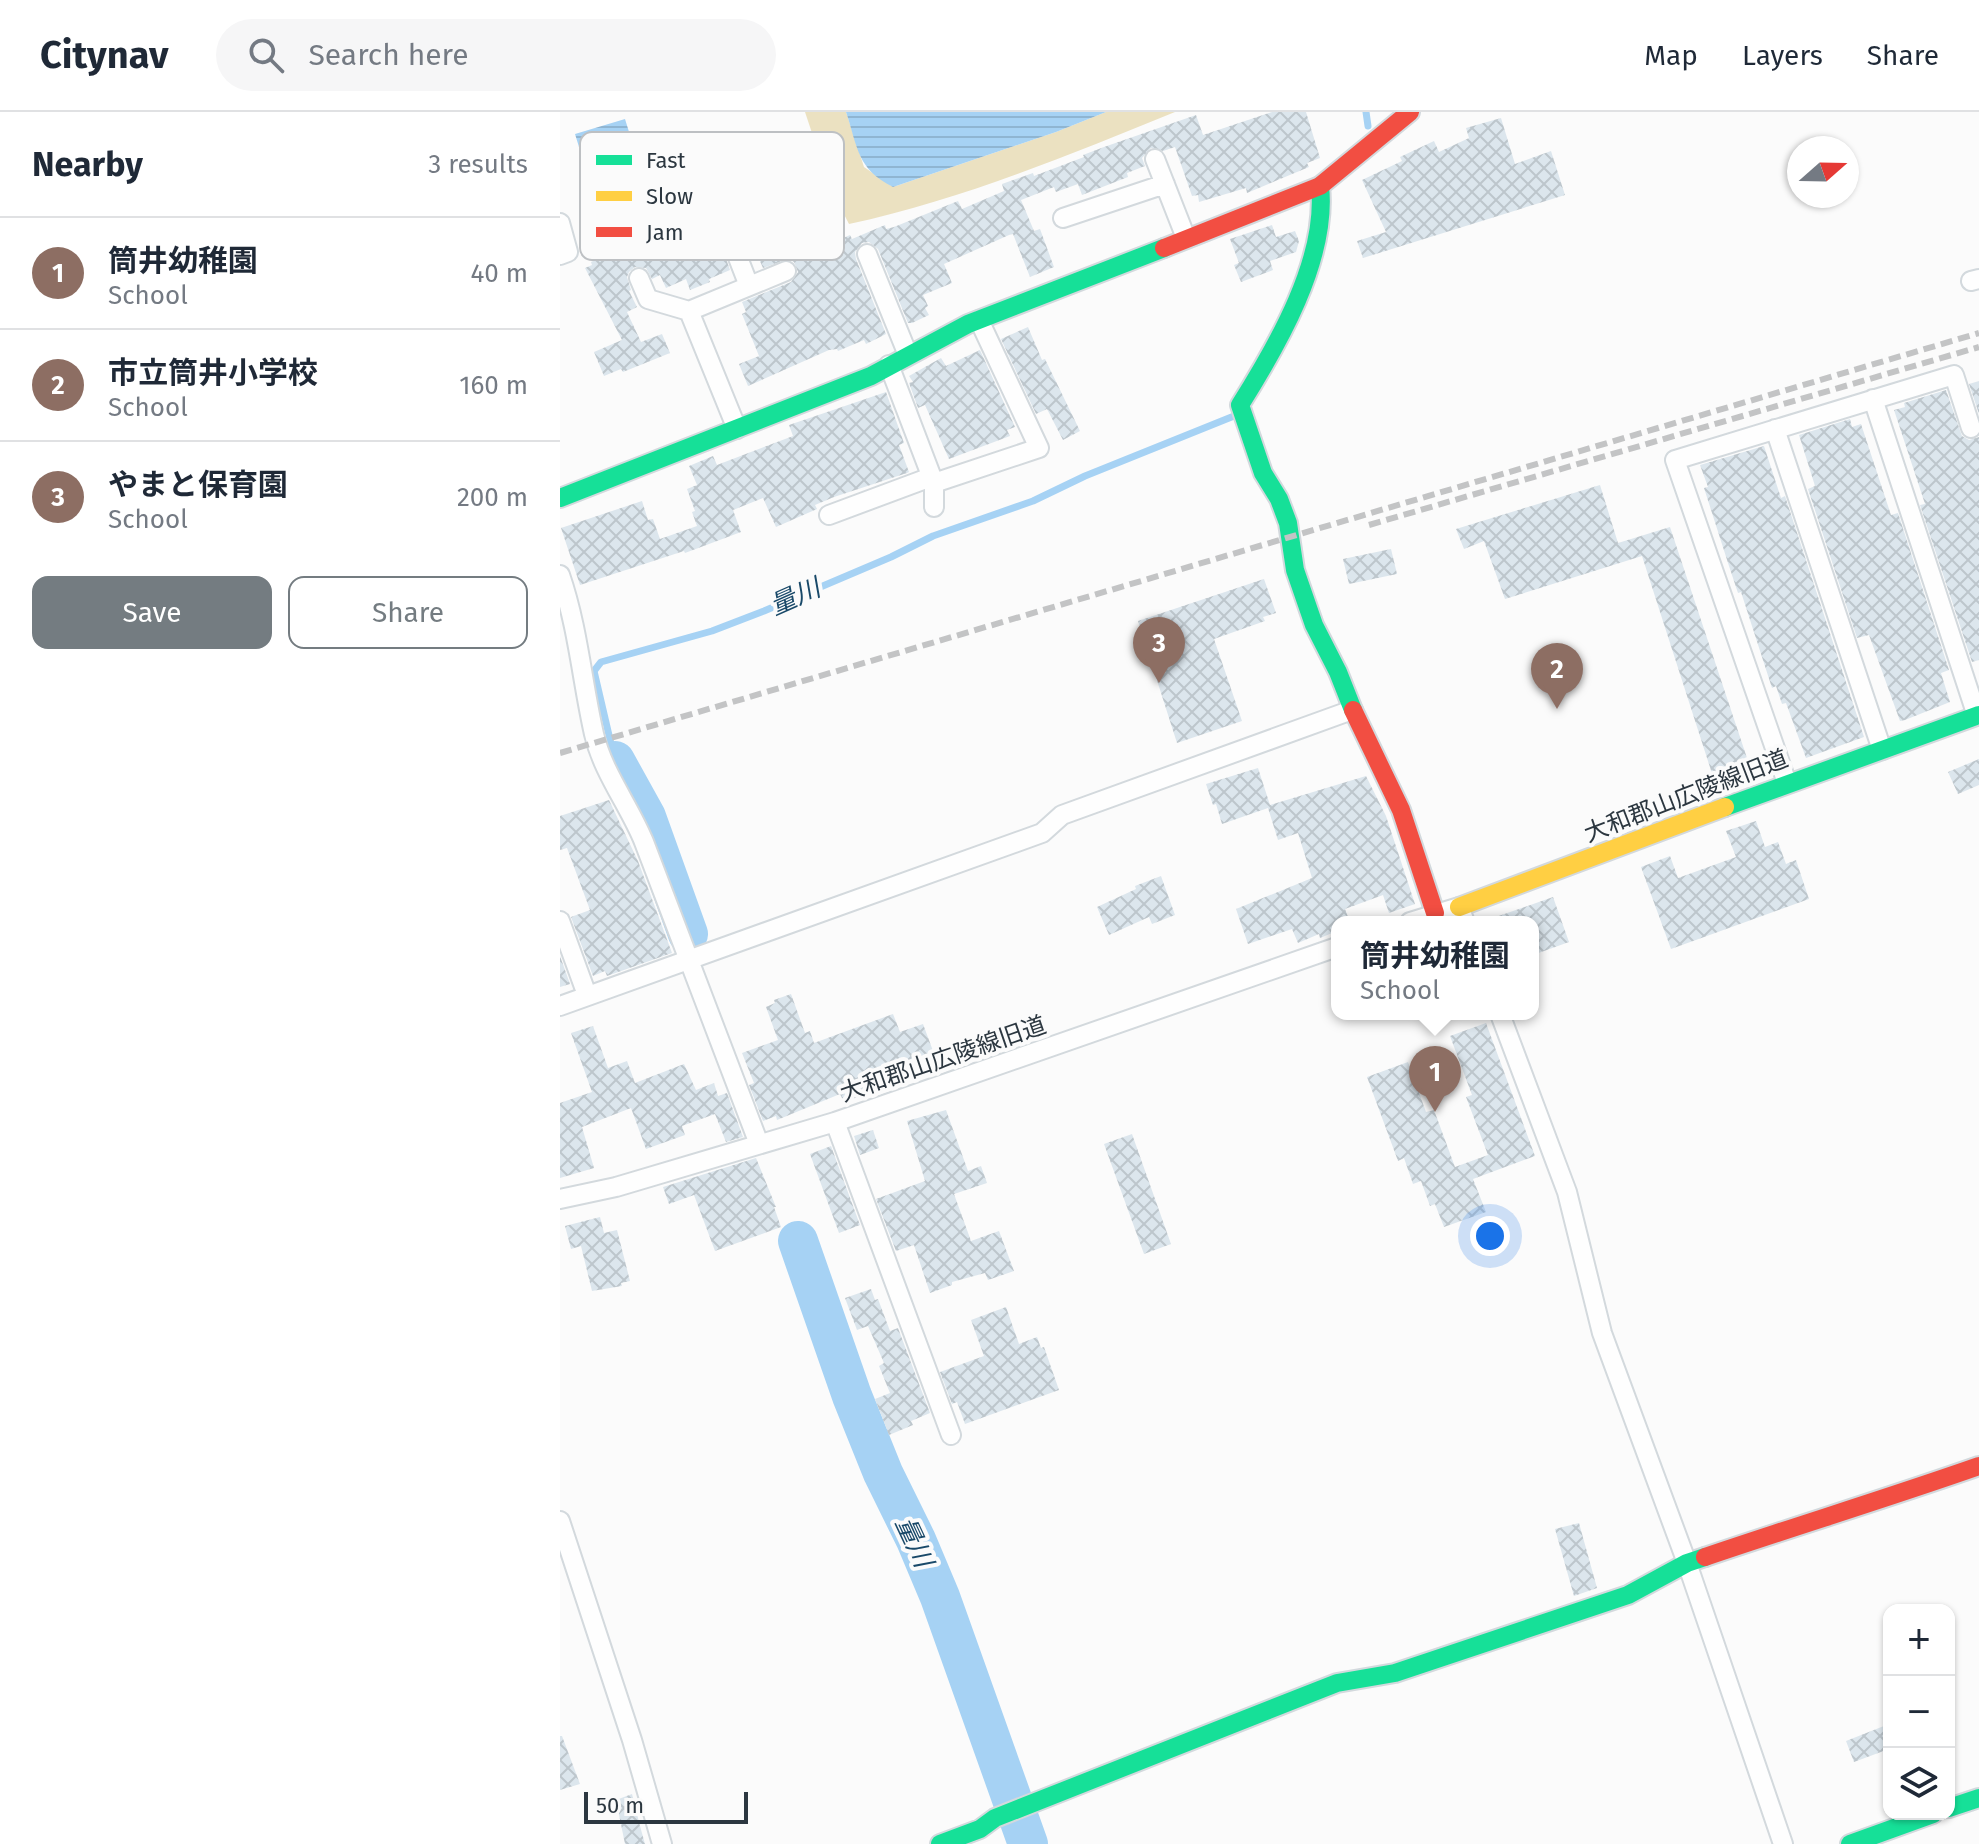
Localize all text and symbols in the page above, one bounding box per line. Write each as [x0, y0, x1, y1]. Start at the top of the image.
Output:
search box [216, 19, 776, 91]
text: Citynav [40, 32, 168, 78]
icon: search [244, 33, 288, 77]
text: Search here [308, 37, 469, 73]
text: Map [1644, 39, 1698, 72]
text: Layers [1742, 39, 1823, 72]
text: Share [1867, 39, 1939, 72]
legend [580, 132, 844, 260]
north arrow [1787, 136, 1859, 208]
text: Nearby [32, 144, 143, 185]
text: Fast [646, 147, 686, 174]
text: 3 results [428, 149, 528, 180]
text: Slow [646, 183, 693, 210]
text: Jam [646, 219, 684, 246]
text: 筒井幼稚園 [108, 243, 258, 279]
text: 1 [52, 258, 64, 289]
text: 40 m [470, 258, 528, 289]
text: School [108, 280, 188, 311]
text: 市立筒井小学校 [108, 355, 318, 391]
text: 2 [51, 370, 65, 401]
text: 160 m [459, 370, 528, 401]
text: School [108, 392, 188, 423]
text: やまと保育園 [108, 467, 288, 503]
text: 3 [51, 482, 65, 513]
text: 200 m [457, 482, 528, 513]
text: School [108, 504, 188, 535]
water label: 量川 [765, 571, 828, 622]
button: Save [32, 576, 272, 649]
button: Share [288, 576, 528, 649]
pin: 3 [1133, 617, 1185, 683]
pin: 2 [1531, 643, 1583, 709]
street label: 大和郡山広陵線旧道 [1580, 744, 1792, 848]
popup [1331, 916, 1539, 1020]
text: 筒井幼稚園 [1360, 938, 1510, 974]
text: School [1360, 975, 1440, 1006]
street label: 大和郡山広陵線旧道 [836, 1011, 1050, 1107]
pin: 1 [1409, 1046, 1461, 1112]
your location [1470, 1216, 1510, 1256]
water label: 量川 [889, 1512, 940, 1575]
map controls [1883, 1604, 1955, 1820]
button: + [1883, 1604, 1955, 1676]
button: − [1883, 1676, 1955, 1748]
button: layers [1883, 1748, 1955, 1820]
scale bar [584, 1788, 748, 1824]
text: 50 m [596, 1792, 644, 1819]

